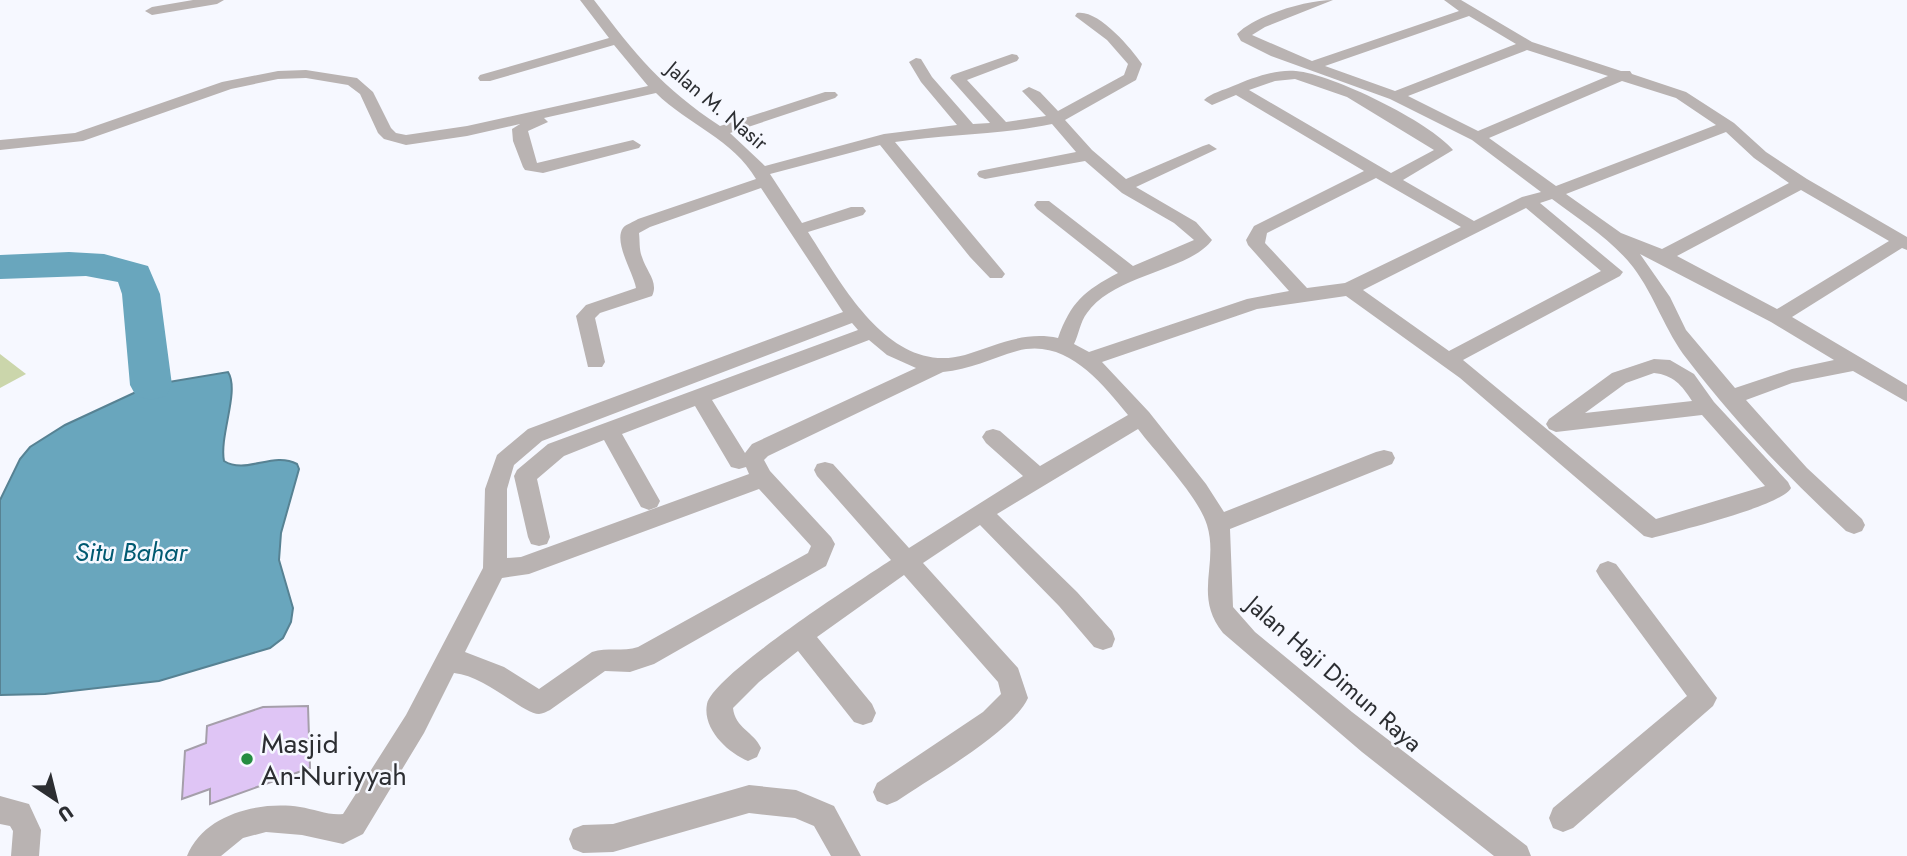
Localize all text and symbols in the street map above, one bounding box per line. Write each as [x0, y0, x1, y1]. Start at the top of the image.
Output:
street label: Jalan M. Nasir [657, 53, 775, 158]
water label: Situ Bahar [75, 533, 188, 571]
street label: Jalan Haji Dimun Raya [1236, 585, 1430, 760]
place label: Masjid An-Nuriyyah [261, 723, 407, 796]
marker: Masjid An-Nuriyyah [239, 751, 255, 767]
north arrow [21, 765, 91, 835]
text: U [52, 799, 79, 828]

